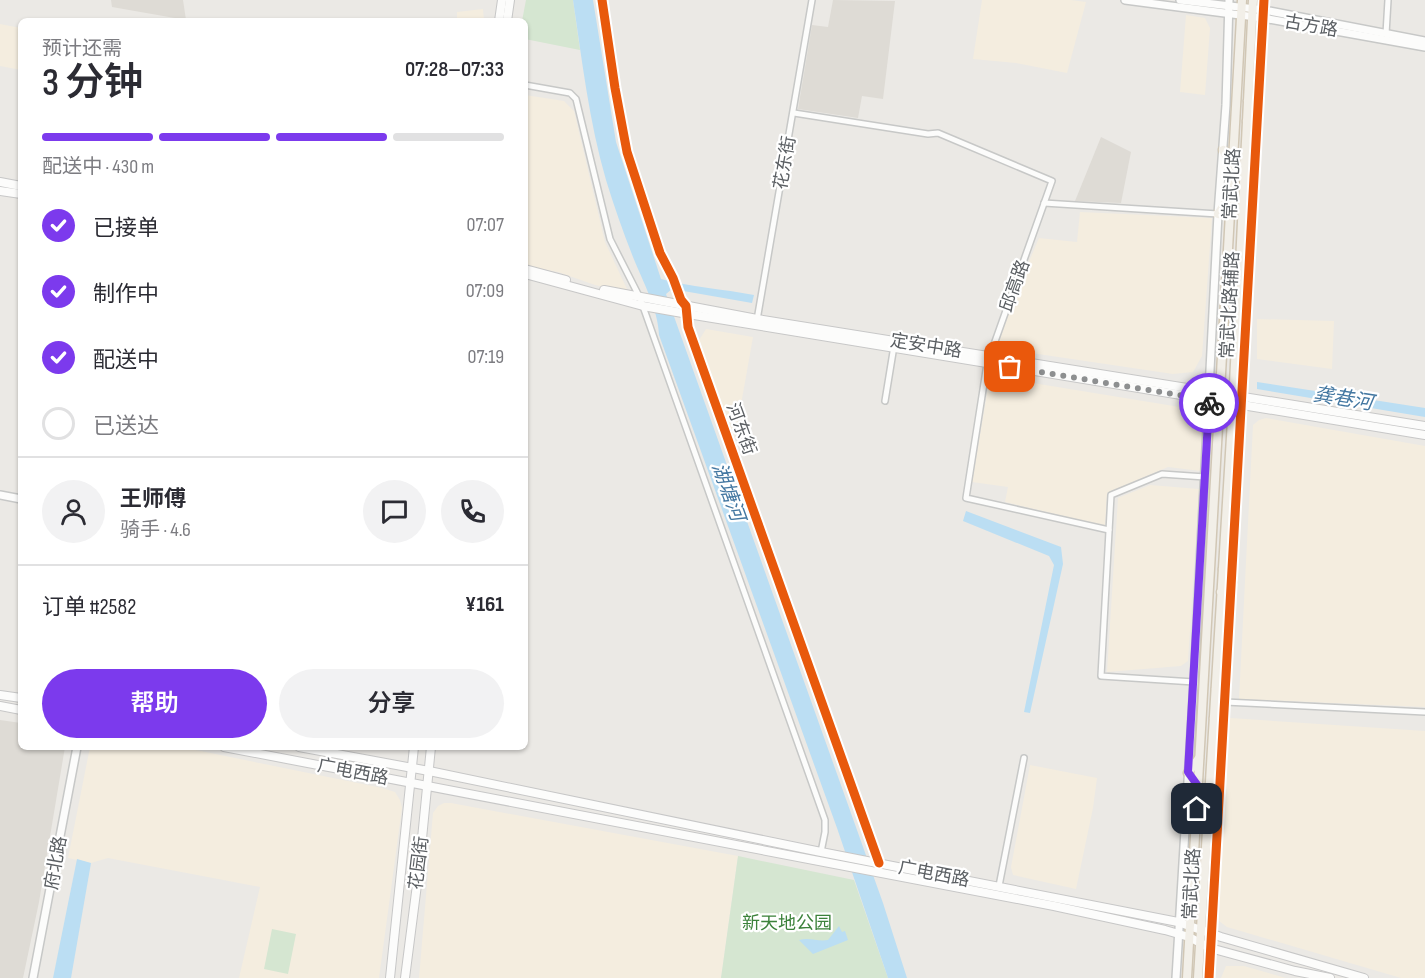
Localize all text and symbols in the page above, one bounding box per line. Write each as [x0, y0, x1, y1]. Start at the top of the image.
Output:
street label: 古方路 [1283, 11, 1339, 41]
text: 预计还需 [42, 37, 122, 61]
text: 07:28–07:33 [405, 56, 504, 83]
text: 3 分钟 [42, 60, 143, 107]
street label: 花东街 [770, 135, 800, 191]
street label: 常武北路 [1220, 147, 1244, 221]
text: 配送中 · 430 m [42, 155, 154, 179]
icon: check [42, 209, 75, 242]
text: 07:07 [467, 213, 504, 237]
text: 已接单 [93, 215, 159, 242]
street label: 常武北路辅路 [1217, 251, 1243, 359]
street label: 邱高路 [996, 257, 1034, 315]
icon: check [42, 275, 75, 308]
text: 07:09 [466, 279, 504, 303]
text: 制作中 [93, 281, 159, 308]
street label: 定安中路 [889, 330, 963, 362]
icon: check [42, 341, 75, 374]
pin [984, 341, 1035, 392]
text: 07:19 [468, 345, 504, 369]
text: 配送中 [93, 347, 159, 374]
icon: bag [993, 350, 1026, 383]
courier [1179, 373, 1239, 433]
water label: 龚巷河 [1311, 382, 1378, 416]
icon: bike [1193, 387, 1226, 420]
street label: 河东街 [722, 400, 760, 458]
text: 已送达 [93, 413, 159, 440]
water label: 湖塘河 [706, 460, 751, 528]
button: person [42, 480, 105, 543]
button: chat [363, 480, 426, 543]
button: phone [441, 480, 504, 543]
text: 王师傅 [120, 486, 186, 513]
text: 骑手 · 4.6 [120, 518, 191, 542]
text: ¥161 [465, 591, 504, 618]
text: 订单 #2582 [42, 594, 136, 621]
button: 帮助 [42, 669, 267, 738]
button: 分享 [279, 669, 504, 738]
street label: 广电西路 [316, 755, 390, 789]
pin [1171, 783, 1222, 834]
icon: home [1180, 792, 1213, 825]
street label: 府北路 [41, 835, 71, 891]
street label: 花园街 [405, 835, 433, 891]
street label: 常武北路 [1180, 847, 1204, 921]
street label: 广电西路 [897, 857, 971, 891]
park label: 新天地公园 [742, 913, 832, 934]

